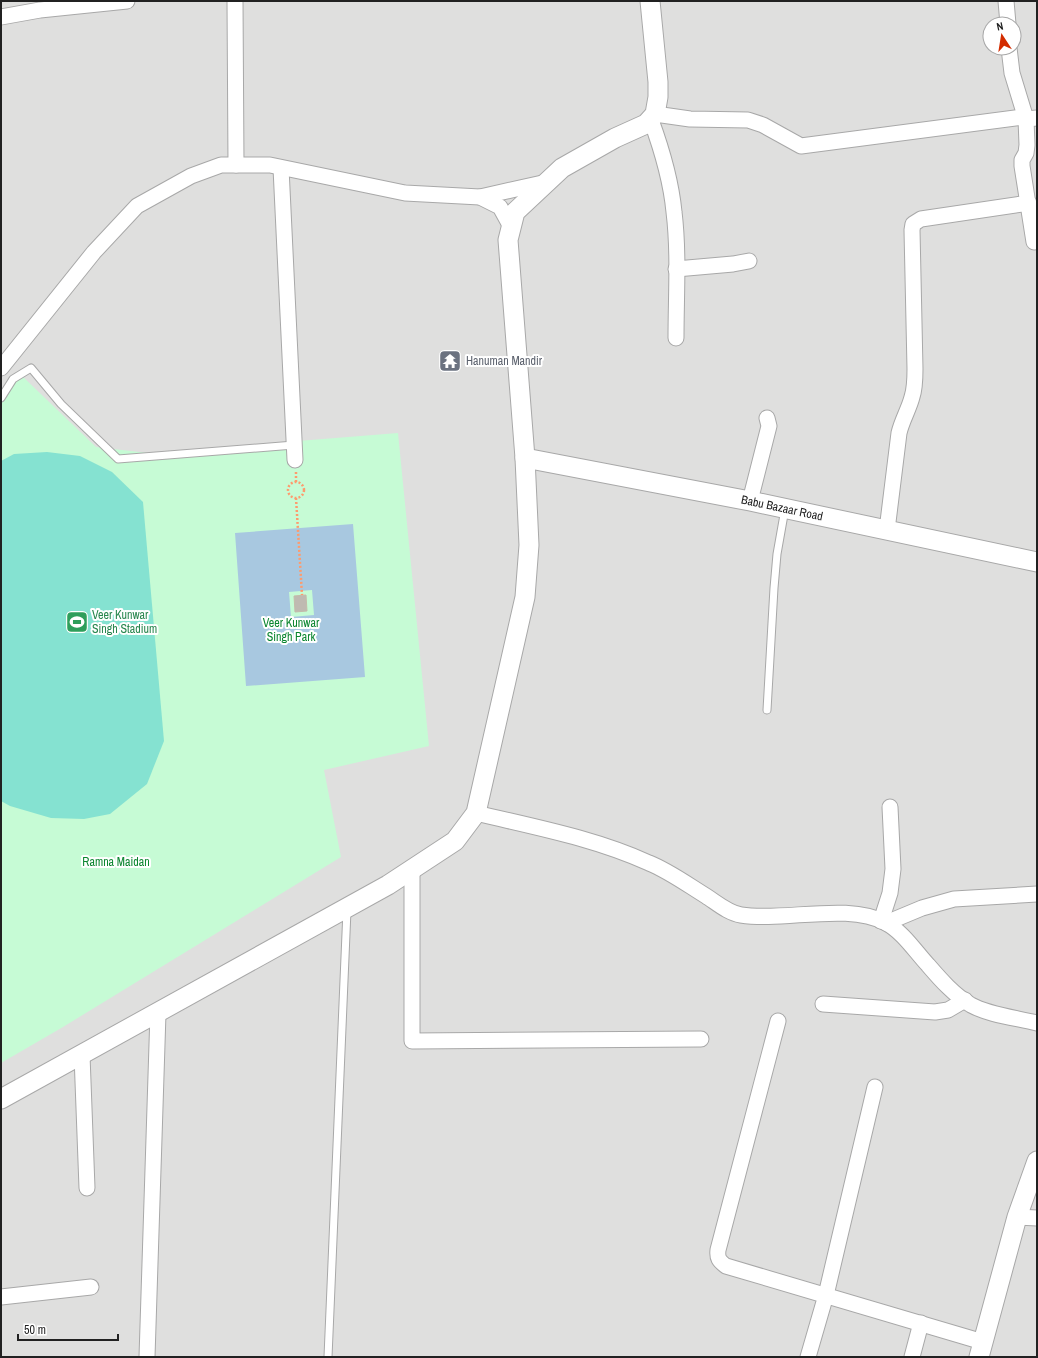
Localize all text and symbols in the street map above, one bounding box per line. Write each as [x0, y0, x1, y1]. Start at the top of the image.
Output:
north arrow [982, 16, 1022, 56]
text: N [995, 19, 1005, 34]
temple icon: Hanuman Mandir [437, 348, 463, 374]
place label: Hanuman Mandir [466, 353, 543, 369]
street label: Babu Bazaar Road [740, 492, 824, 524]
place label: Veer Kunwar Singh Stadium [92, 607, 157, 637]
sports icon: Veer Kunwar Singh Stadium [64, 609, 90, 635]
park label: Veer Kunwar Singh Park [263, 615, 320, 645]
park label: Ramna Maidan [82, 854, 150, 870]
scale bar [18, 1316, 118, 1342]
text: 50 m [24, 1322, 46, 1338]

